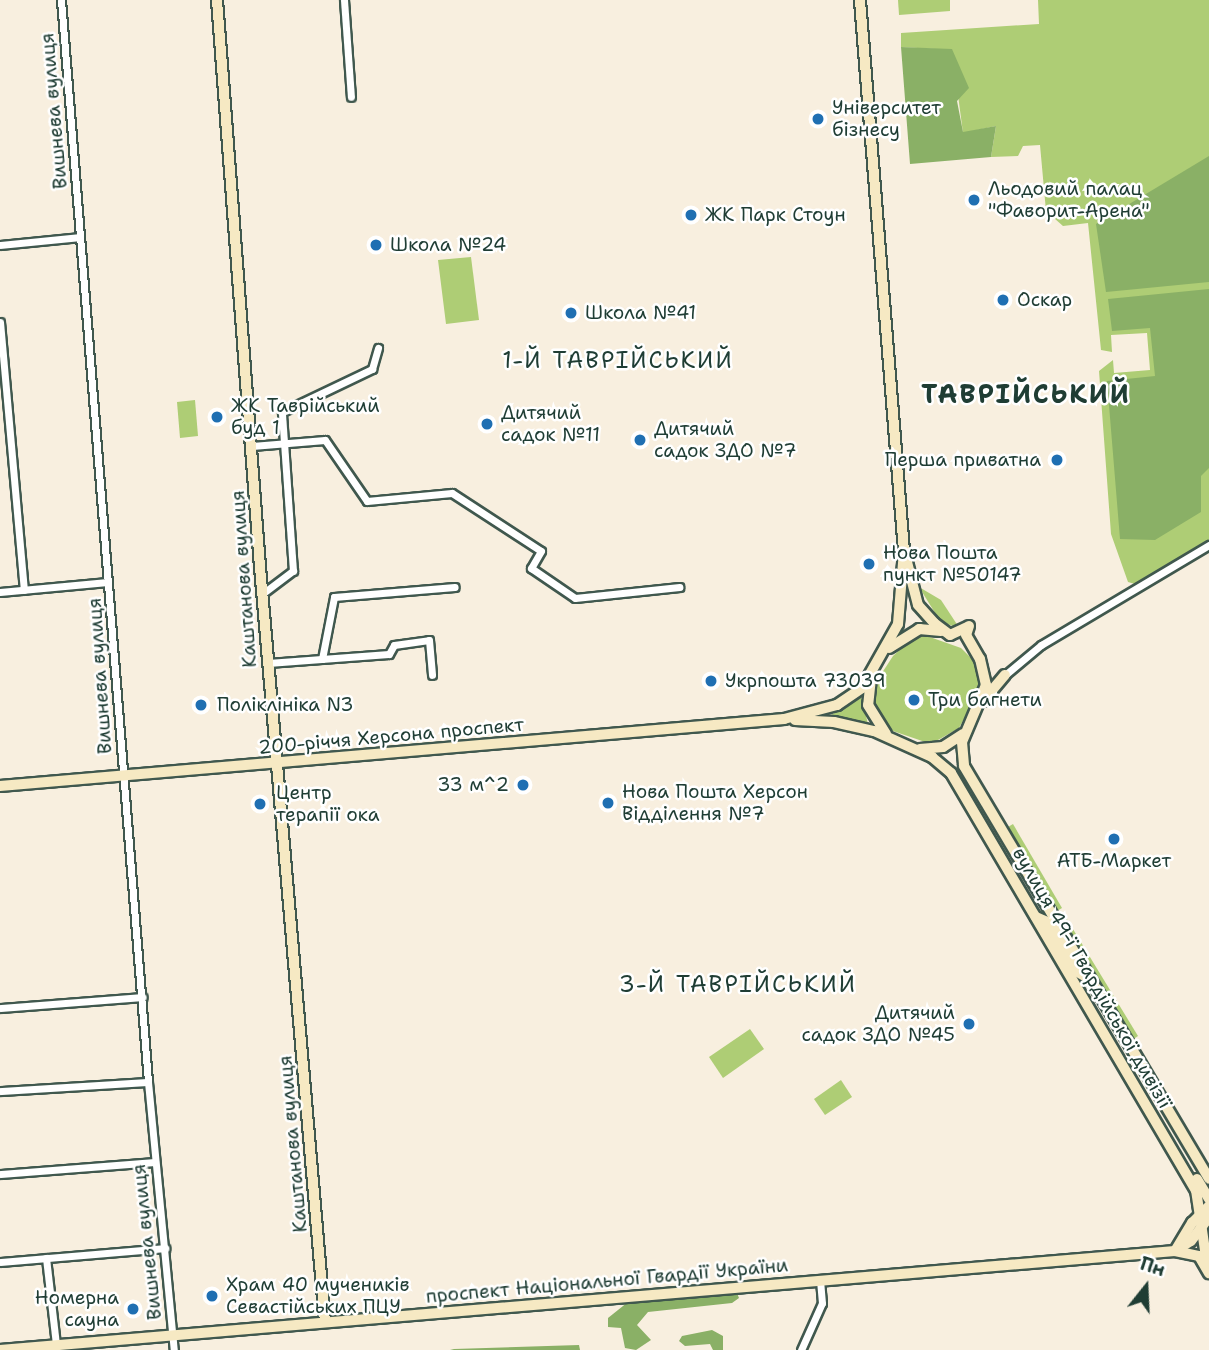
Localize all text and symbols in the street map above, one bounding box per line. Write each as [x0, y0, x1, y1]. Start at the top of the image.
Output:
street label: Вишнева вулиця [36, 32, 72, 190]
place label: Університет бізнесу [832, 97, 941, 141]
marker: Університет бізнесу [810, 111, 826, 127]
place label: Льодовий палац "Фаворит-Арена" [988, 178, 1150, 222]
marker: Льодовий палац "Фаворит-Арена" [966, 192, 982, 208]
place label: ЖК Парк Стоун [705, 204, 846, 226]
marker: ЖК Парк Стоун [683, 207, 699, 223]
place label: Школа №24 [390, 234, 506, 256]
marker: Школа №24 [368, 237, 384, 253]
place label: Оскар [1017, 289, 1072, 311]
marker: Оскар [995, 292, 1011, 308]
place label: Школа №41 [585, 302, 696, 324]
marker: Школа №41 [563, 305, 579, 321]
district label: 1-Й ТАВРІЙСЬКИЙ [504, 346, 732, 374]
district label: ТАВРІЙСЬКИЙ [923, 378, 1129, 410]
place label: ЖК Таврійський буд 1 [231, 395, 380, 439]
place label: Дитячий садок №11 [501, 402, 600, 446]
marker: ЖК Таврійський буд 1 [209, 409, 225, 425]
marker: Дитячий садок №11 [479, 416, 495, 432]
place label: Дитячий садок ЗДО №7 [654, 418, 796, 462]
marker: Дитячий садок ЗДО №7 [632, 432, 648, 448]
place label: Перша приватна [885, 449, 1041, 471]
marker: Перша приватна [1047, 450, 1067, 470]
street label: Каштанова вулиця [226, 490, 262, 668]
place label: Нова Пошта пункт №50147 [883, 542, 1022, 586]
marker: Нова Пошта пункт №50147 [861, 556, 877, 572]
street label: Вишнева вулиця [83, 597, 117, 755]
place label: Укрпошта 73039 [725, 670, 886, 692]
marker: Укрпошта 73039 [703, 673, 719, 689]
place label: Три багнети [928, 689, 1042, 711]
marker: Три багнети [906, 692, 922, 708]
place label: Поліклініка N3 [217, 694, 354, 716]
marker: Поліклініка N3 [191, 695, 211, 715]
street label: 200-річчя Херсона проспект [257, 713, 525, 759]
place label: 33 м^2 [437, 774, 509, 796]
marker: 33 м^2 [515, 777, 531, 793]
place label: Нова Пошта Херсон Відділення №7 [622, 781, 808, 825]
place label: Центр терапії ока [276, 782, 379, 826]
marker: Центр терапії ока [250, 794, 270, 814]
marker: Нова Пошта Херсон Відділення №7 [600, 795, 616, 811]
marker: АТБ-Маркет [1106, 831, 1122, 847]
street label: вулиця 49-ї Гвардійської дивізії [1008, 843, 1176, 1113]
place label: АТБ-Маркет [1057, 850, 1171, 872]
district label: 3-Й ТАВРІЙСЬКИЙ [621, 970, 855, 998]
place label: Дитячий садок ЗДО №45 [801, 1002, 955, 1046]
marker: Дитячий садок ЗДО №45 [961, 1016, 977, 1032]
street label: Каштанова вулиця [274, 1055, 312, 1233]
street label: Вишнева вулиця [127, 1163, 167, 1321]
text: Пн [1137, 1251, 1168, 1282]
north arrow [1111, 1252, 1181, 1322]
street label: проспект Національної Гвардії України [425, 1254, 789, 1308]
place label: Храм 40 мучеників Севастійських ПЦУ [226, 1274, 410, 1318]
place label: Номерна сауна [35, 1287, 119, 1331]
marker: Храм 40 мучеників Севастійських ПЦУ [204, 1288, 220, 1304]
marker: Номерна сауна [125, 1301, 141, 1317]

